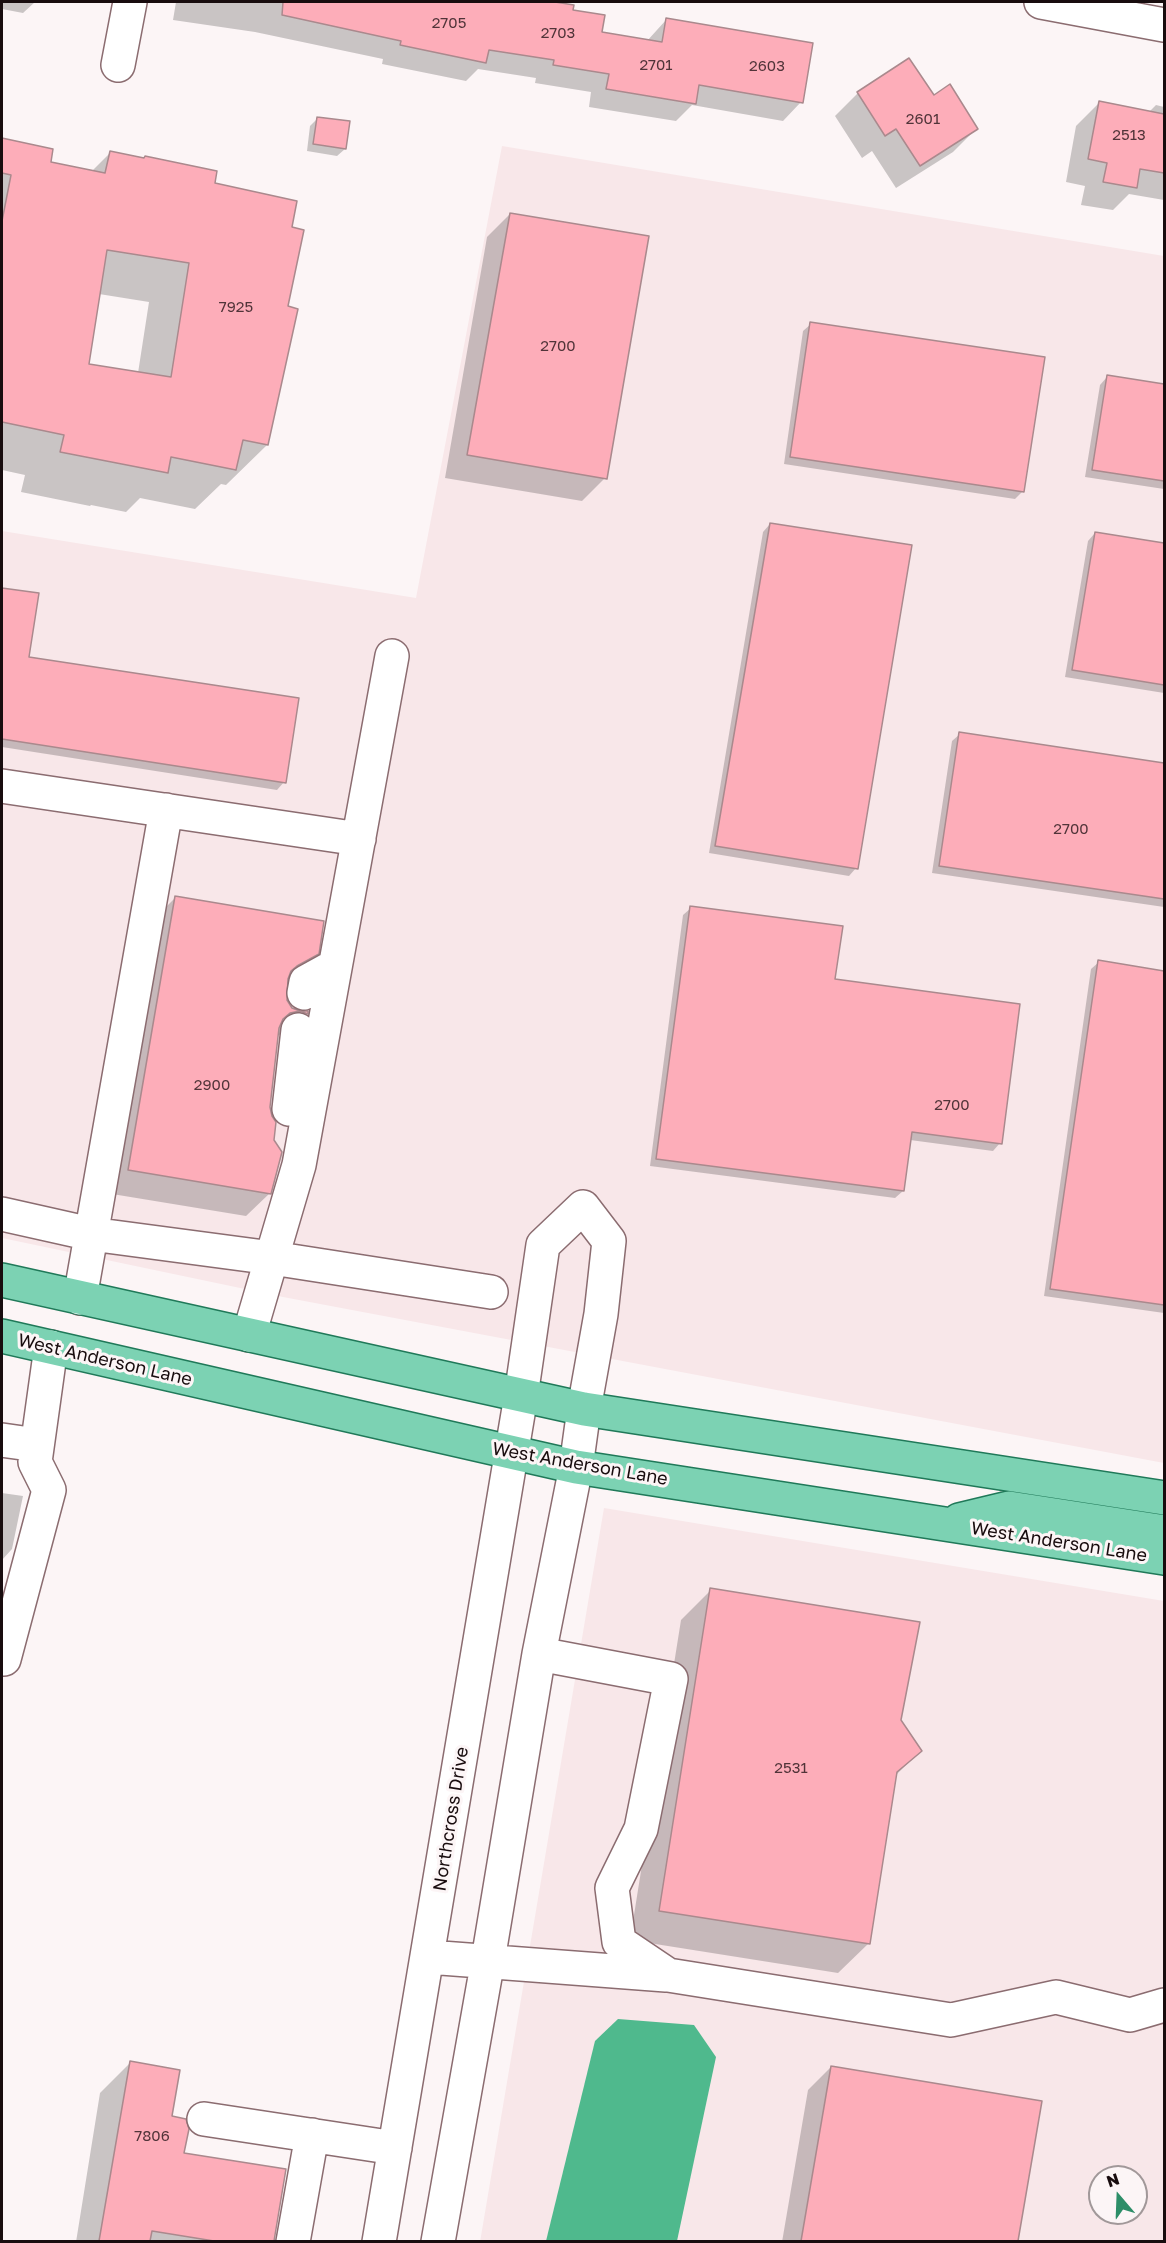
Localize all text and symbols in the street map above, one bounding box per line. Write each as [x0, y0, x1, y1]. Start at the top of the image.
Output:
house number: 2705 [432, 14, 466, 32]
house number: 2703 [541, 24, 575, 42]
house number: 2701 [639, 56, 673, 74]
house number: 2603 [749, 57, 785, 75]
house number: 2601 [906, 110, 940, 128]
house number: 2513 [1112, 126, 1146, 144]
house number: 7925 [219, 298, 253, 316]
house number: 2700 [540, 337, 576, 355]
house number: 2700 [1053, 820, 1089, 838]
house number: 2900 [194, 1076, 230, 1094]
house number: 2700 [934, 1096, 970, 1114]
street label: West Anderson Lane [16, 1329, 194, 1391]
street label: West Anderson Lane [491, 1438, 669, 1490]
street label: West Anderson Lane [969, 1517, 1149, 1567]
street label: Northcross Drive [429, 1745, 473, 1893]
house number: 2531 [774, 1759, 808, 1777]
house number: 7806 [134, 2127, 170, 2145]
north arrow [1088, 2165, 1148, 2225]
text: N [1104, 2168, 1122, 2191]

